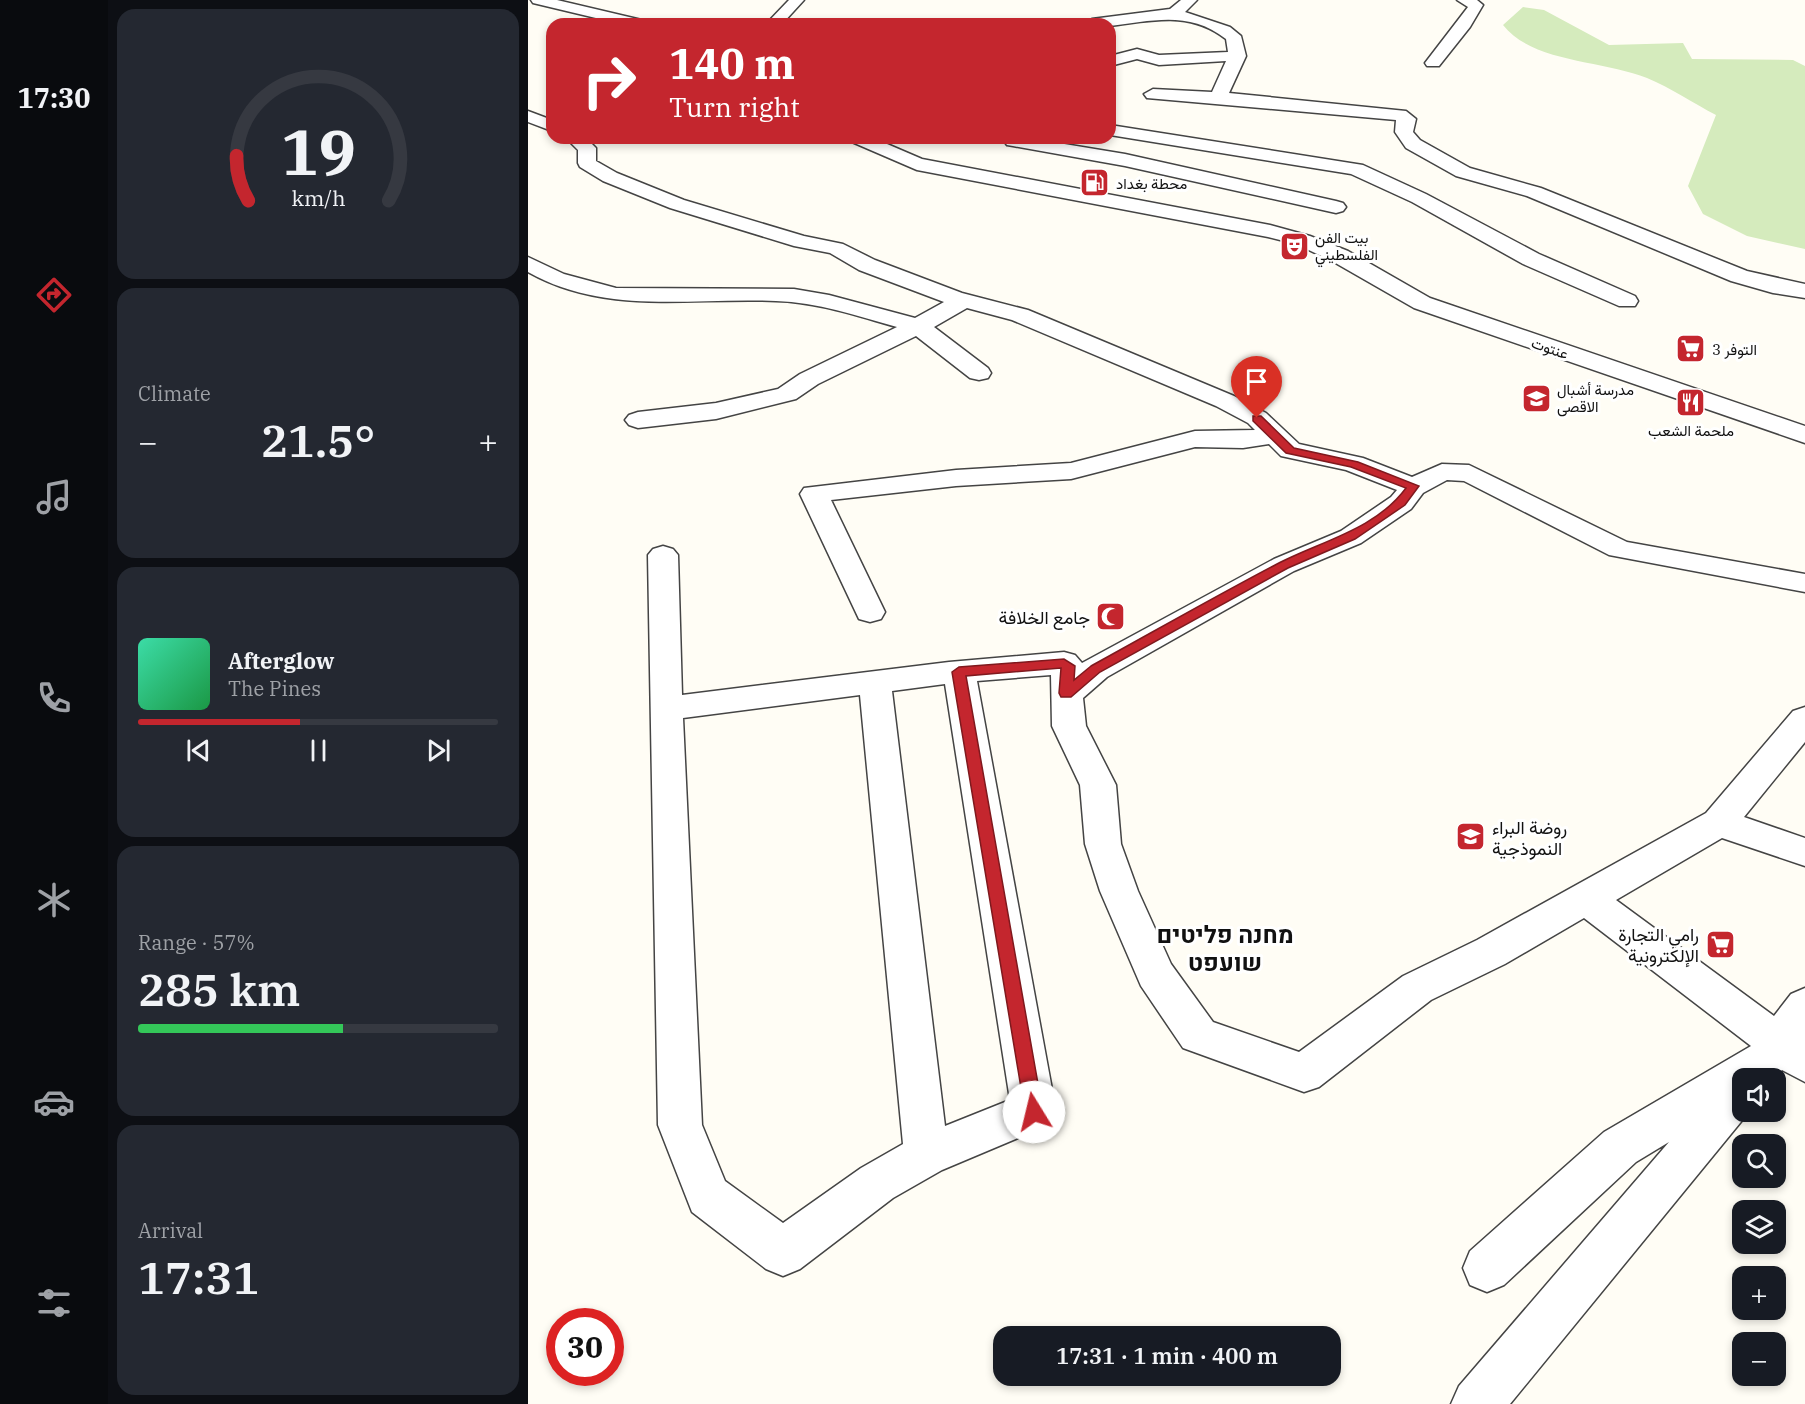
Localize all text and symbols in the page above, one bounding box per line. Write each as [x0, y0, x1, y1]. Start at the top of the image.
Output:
text: 140 m [669, 36, 795, 91]
icon: right [570, 42, 648, 120]
text: 17:30 [18, 80, 90, 115]
text: Turn right [669, 89, 800, 124]
text: 19 [281, 111, 355, 192]
fuel station icon: محطة بغداد [1079, 167, 1111, 199]
place label: محطة بغداد [1116, 174, 1187, 193]
text: km/h [291, 184, 345, 212]
place label: بيت الفن الفلسطيني [1315, 228, 1378, 268]
theatre icon: بيت الفن الفلسطيني [1278, 230, 1310, 262]
icon: directions [33, 274, 75, 316]
street label: عنتوت [1529, 333, 1571, 363]
supermarket icon: التوفر 3 [1675, 333, 1707, 365]
place label: التوفر 3 [1712, 340, 1757, 359]
pin [1231, 356, 1282, 418]
icon: arrive [1240, 365, 1273, 398]
text: Climate [138, 380, 211, 407]
place label: مدرسة أشبال الاقصى [1557, 380, 1634, 417]
school or university icon: مدرسة أشبال الاقصى [1520, 382, 1552, 414]
restaurant icon: ملحمة الشعب [1675, 387, 1707, 419]
text: 21.5° [261, 411, 375, 469]
text: − [138, 420, 158, 463]
text: + [478, 420, 498, 463]
place label: ملحمة الشعب [1648, 421, 1734, 440]
icon: music [33, 476, 75, 518]
mosque icon: جامع الخلافة [1095, 601, 1127, 633]
place label: جامع الخلافة [999, 606, 1090, 630]
text: Afterglow [228, 646, 335, 675]
text: The Pines [228, 675, 321, 702]
icon: phone [33, 677, 75, 719]
icon: previous [182, 734, 215, 767]
icon: pause [302, 734, 335, 767]
icon: next [422, 734, 455, 767]
place label: روضة البراء النموذجية [1492, 816, 1567, 860]
school or university icon: روضة البراء النموذجية [1455, 821, 1487, 853]
icon: climate [33, 879, 75, 921]
district label: מחנה פליטים שועפט [1156, 918, 1294, 978]
place label: رامي التجارة الإلكترونية [1618, 923, 1699, 968]
supermarket icon: رامي التجارة الإلكترونية [1704, 928, 1736, 960]
text: Range · 57% [138, 929, 255, 956]
text: 285 km [138, 960, 300, 1018]
map controls [1732, 1068, 1786, 1386]
button: sound [1732, 1068, 1786, 1122]
position arrow [1002, 1080, 1066, 1144]
icon: car [33, 1081, 75, 1123]
button: search [1732, 1134, 1786, 1188]
button: layers [1732, 1200, 1786, 1254]
text: Arrival [138, 1217, 203, 1244]
text: 17:31 [138, 1248, 259, 1306]
button: + [1732, 1266, 1786, 1320]
icon: filters [33, 1282, 75, 1324]
speed limit sign: 30 [546, 1308, 624, 1386]
button: − [1732, 1332, 1786, 1386]
text: 17:31 · 1 min · 400 m [1056, 1341, 1278, 1370]

